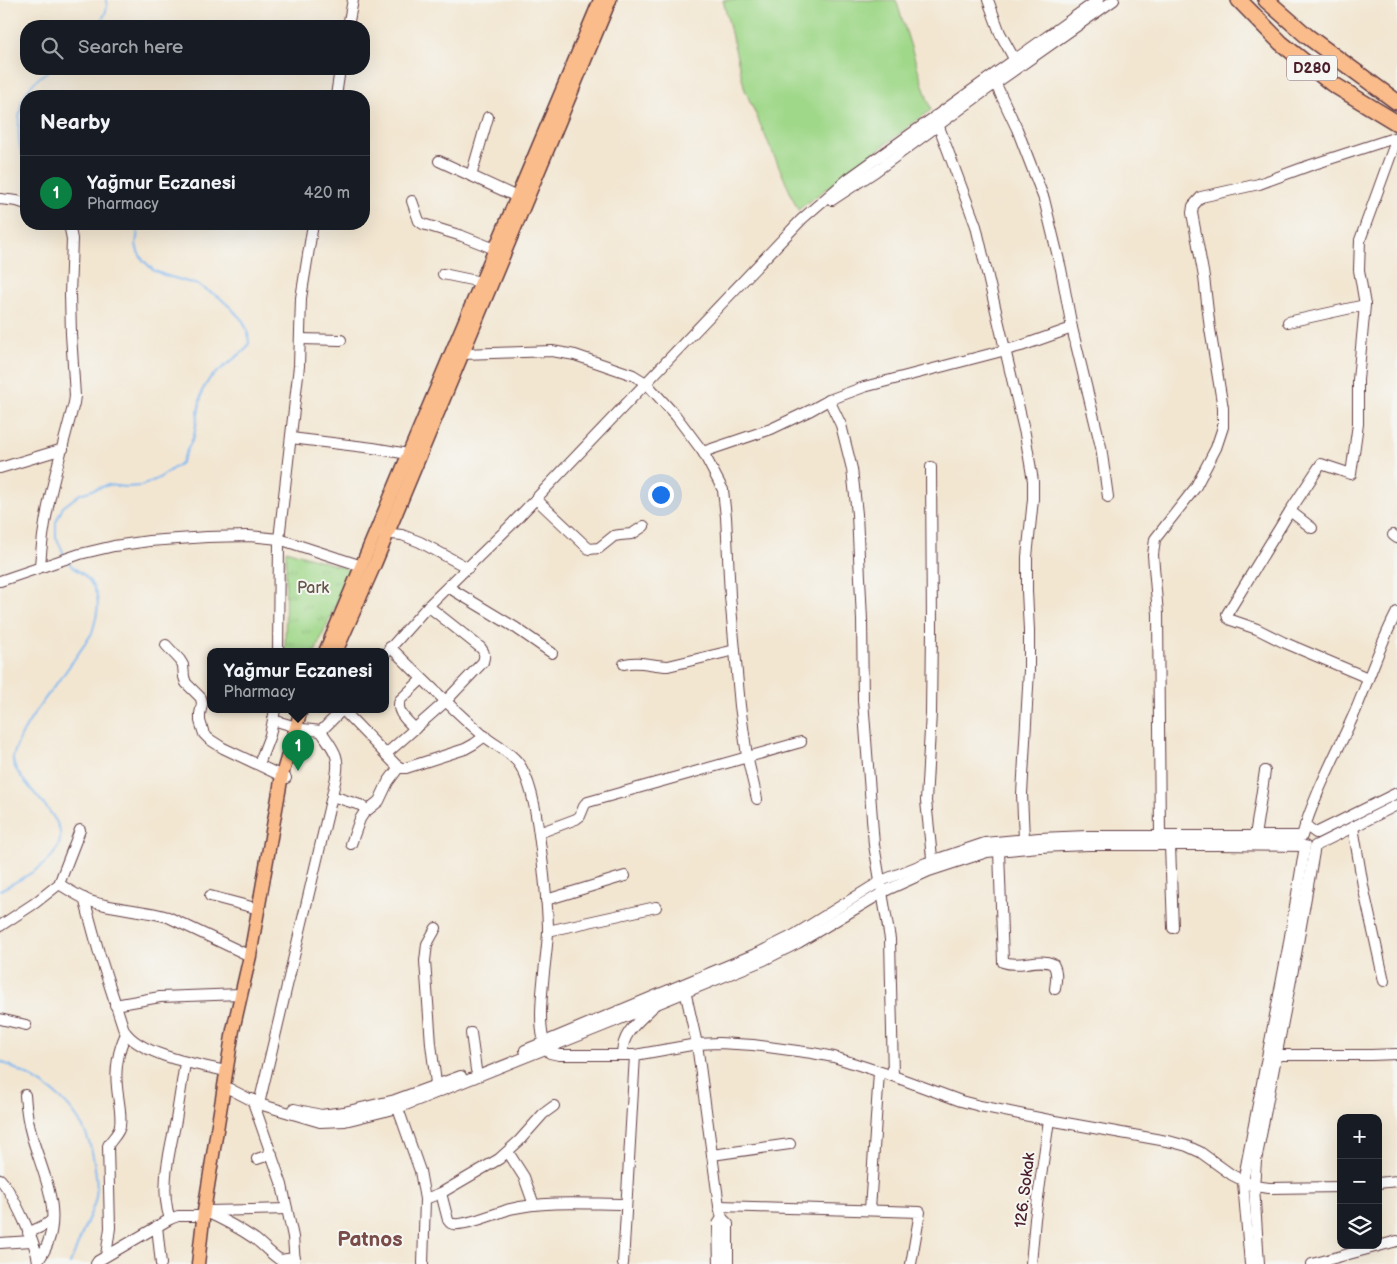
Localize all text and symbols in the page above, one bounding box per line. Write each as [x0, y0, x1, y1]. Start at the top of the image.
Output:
search box [20, 20, 370, 75]
icon: search [38, 34, 66, 62]
text: Search here [78, 36, 183, 59]
road number: D280 [1287, 56, 1337, 80]
text: Nearby [40, 110, 110, 135]
text: Yağmur Eczanesi [87, 172, 236, 195]
text: 1 [53, 184, 59, 203]
text: 420 m [304, 184, 350, 203]
text: Pharmacy [87, 195, 159, 214]
your location [648, 482, 674, 508]
park label: Park [297, 579, 329, 598]
popup [207, 648, 389, 713]
text: Yağmur Eczanesi [224, 660, 372, 683]
text: Pharmacy [224, 683, 295, 702]
pin: 1 [282, 730, 314, 771]
map controls [1337, 1114, 1382, 1249]
button: + [1337, 1114, 1382, 1159]
street label: 126. Sokak [1011, 1151, 1040, 1229]
button: − [1337, 1159, 1382, 1204]
button: layers [1337, 1204, 1382, 1249]
district label: Patnos [337, 1227, 403, 1252]

